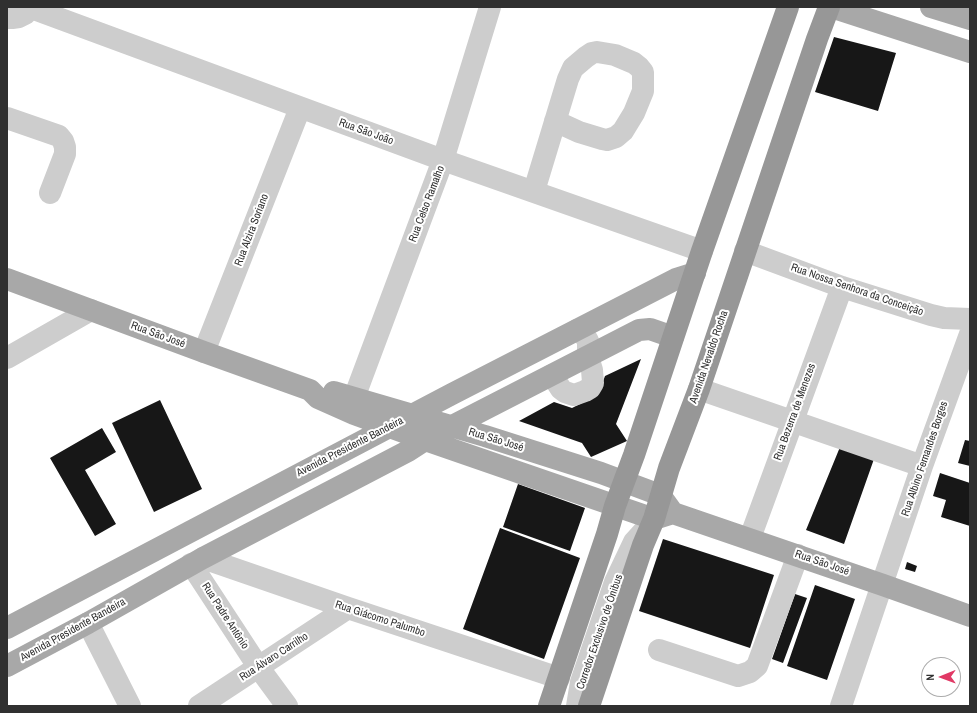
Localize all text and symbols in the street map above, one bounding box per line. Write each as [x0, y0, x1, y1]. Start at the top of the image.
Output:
street label: Rua São João [337, 116, 395, 148]
street label: Rua Celso Ramalho [406, 164, 448, 244]
street label: Rua Alzira Soriano [232, 192, 272, 268]
street label: Rua Nossa Senhora da Conceição [789, 261, 925, 319]
street label: Avenida Nevaldo Rocha [687, 309, 731, 405]
street label: Rua São José [129, 319, 187, 351]
street label: Rua Bezerra de Menezes [771, 362, 819, 462]
street label: Rua Albino Fernandes Borges [899, 400, 951, 518]
street label: Avenida Presidente Bandeira [294, 414, 406, 480]
street label: Rua São José [467, 425, 525, 455]
street label: Rua São José [793, 548, 851, 578]
street label: Corredor Exclusivo de Ônibus [574, 573, 626, 691]
street label: Rua Padre Antônio [199, 580, 251, 652]
street label: Avenida Presidente Bandeira [18, 596, 128, 664]
street label: Rua Giácomo Palumbo [333, 598, 427, 640]
street label: Rua Álvaro Carrilho [237, 630, 311, 684]
north arrow [921, 657, 961, 697]
text: N [923, 674, 937, 681]

